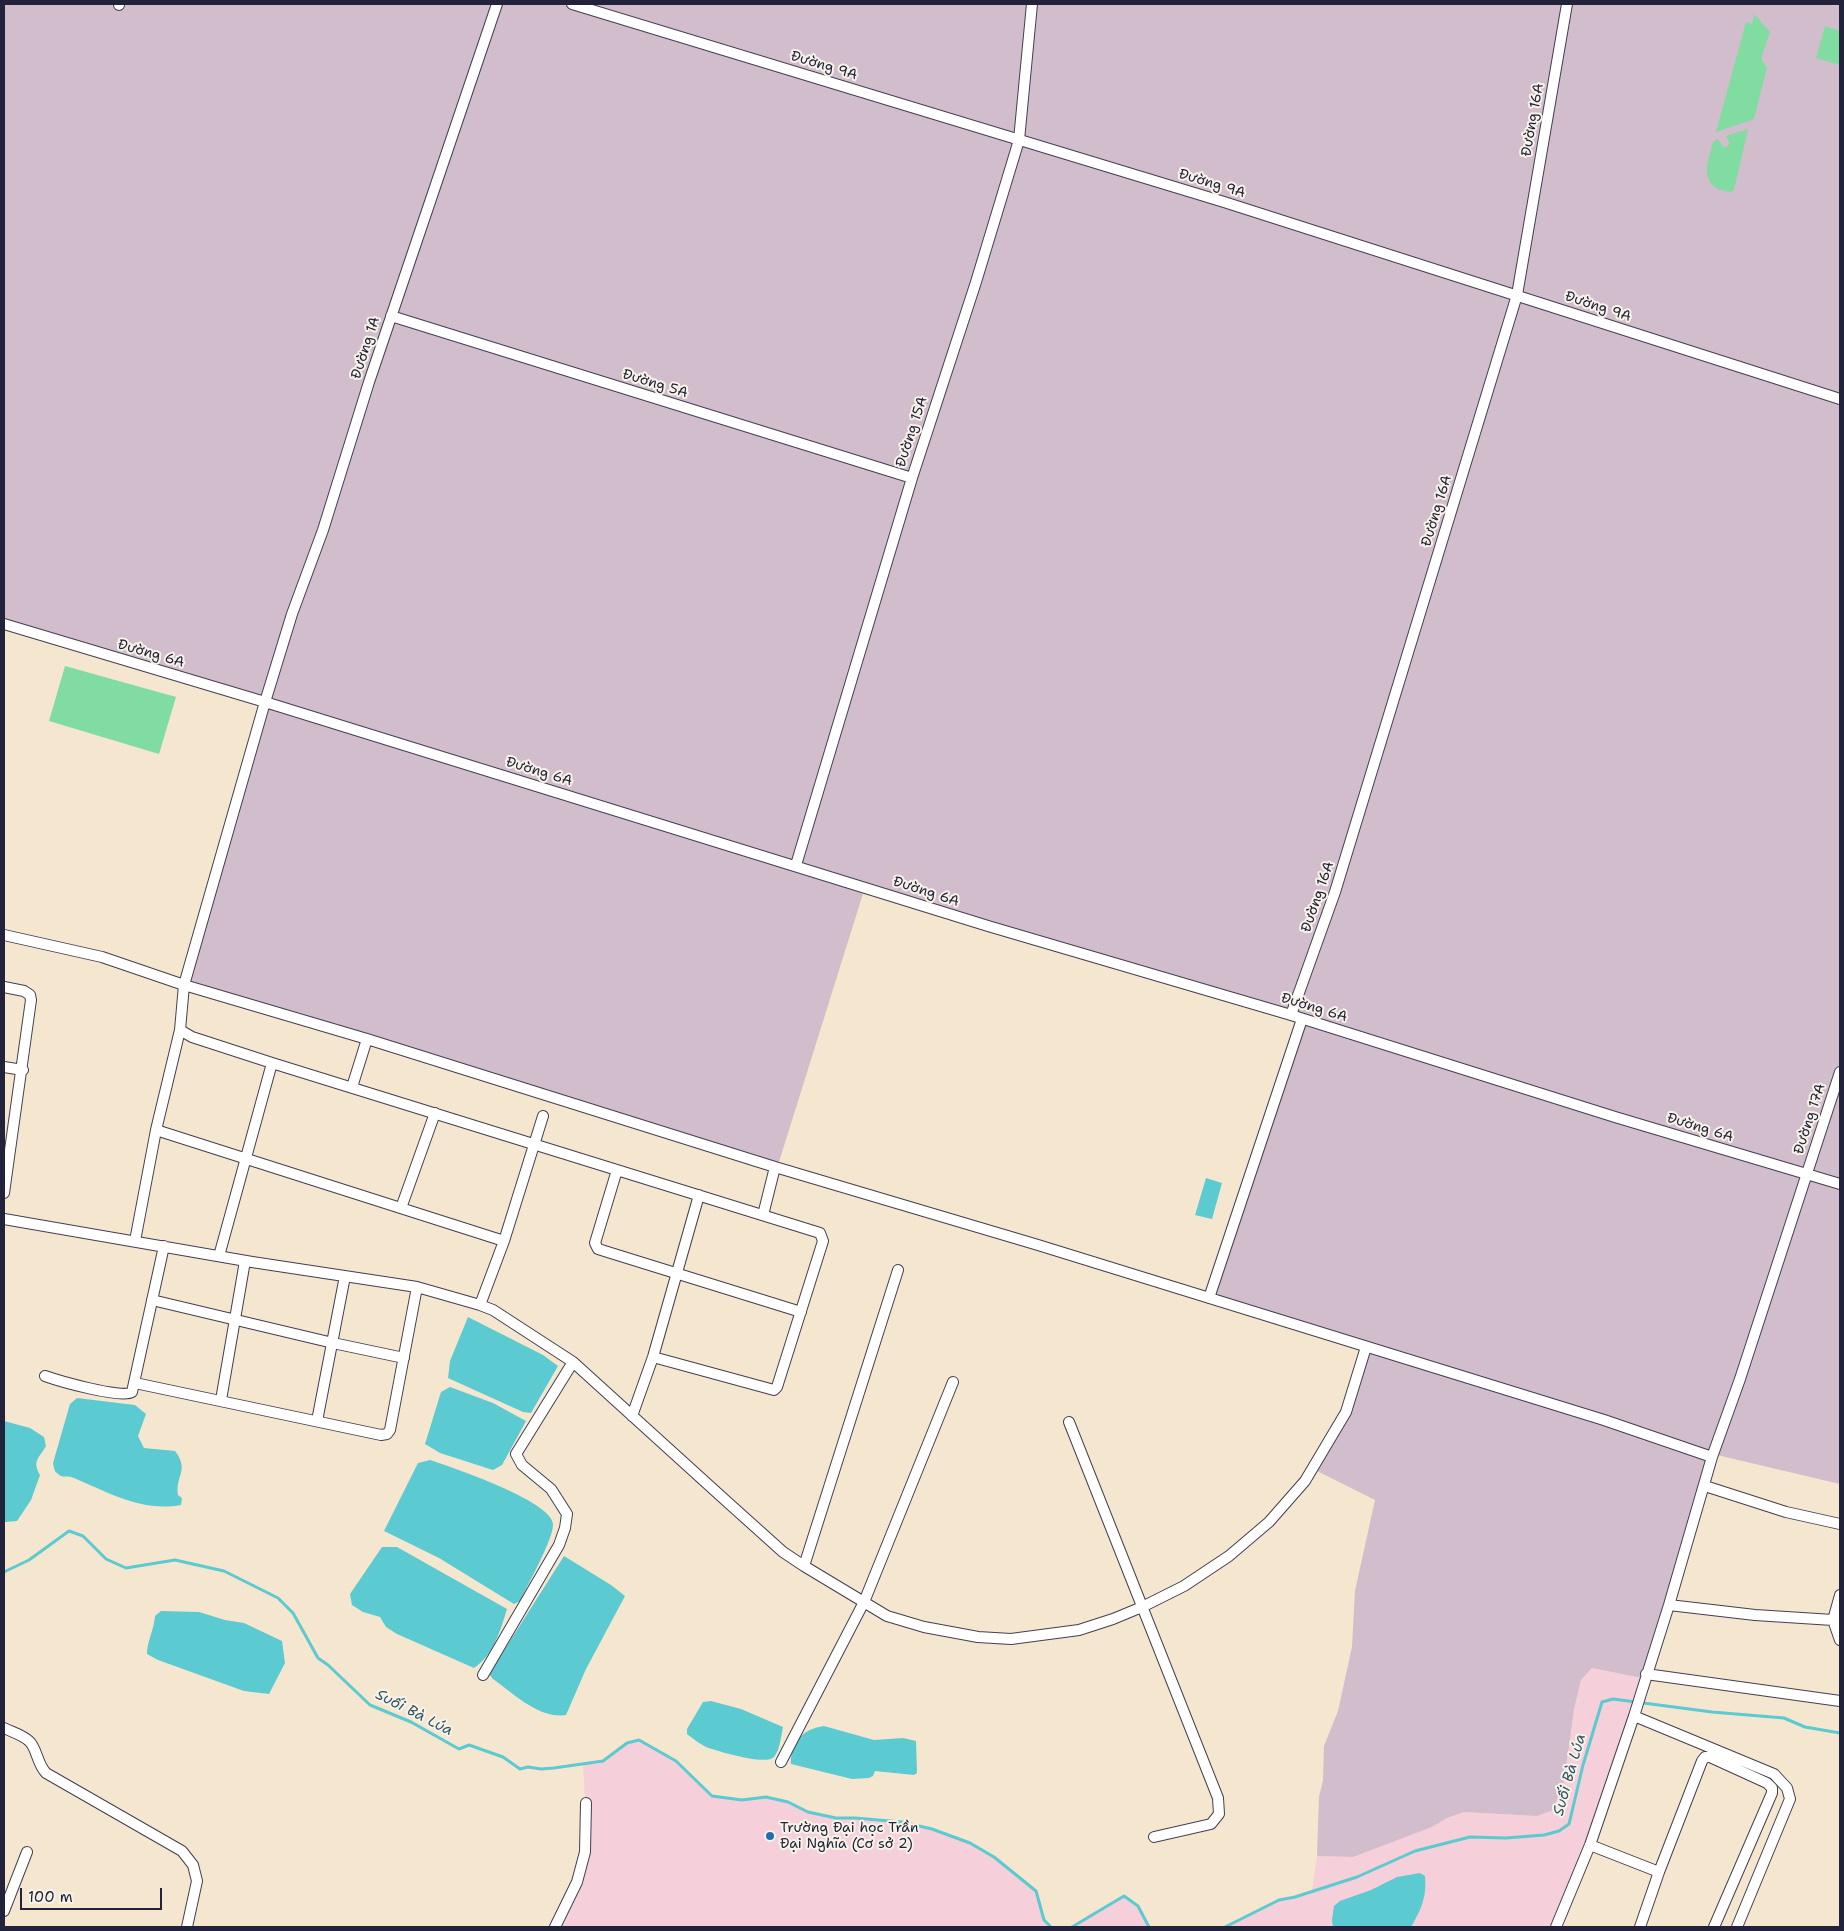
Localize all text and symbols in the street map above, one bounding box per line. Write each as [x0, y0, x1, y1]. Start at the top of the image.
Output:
street label: Đường 9A [789, 48, 859, 84]
street label: Đường 16A [1518, 82, 1548, 158]
street label: Đường 9A [1177, 166, 1247, 202]
street label: Đường 9A [1563, 288, 1633, 326]
street label: Đường 1A [348, 315, 384, 381]
street label: Đường 5A [620, 366, 690, 402]
street label: Đường 15A [893, 395, 931, 469]
street label: Đường 16A [1418, 473, 1456, 549]
street label: Đường 6A [116, 636, 186, 672]
street label: Đường 6A [504, 754, 574, 790]
street label: Đường 16A [1298, 859, 1338, 935]
street label: Đường 6A [891, 873, 961, 911]
street label: Đường 6A [1279, 990, 1349, 1026]
street label: Đường 17A [1791, 1082, 1829, 1156]
street label: Đường 6A [1665, 1110, 1735, 1146]
water label: Suối Bà Lúa [372, 1686, 456, 1740]
water label: Suối Bà Lúa [1550, 1732, 1590, 1818]
place label: Trường Đại học Trần Đại Nghĩa (Cơ sở 2) [780, 1820, 919, 1852]
marker: Trường Đại học Trần Đại Nghĩa (Cơ sở 2) [764, 1830, 776, 1842]
scale bar [22, 1878, 165, 1910]
text: 100 m [28, 1887, 73, 1907]

